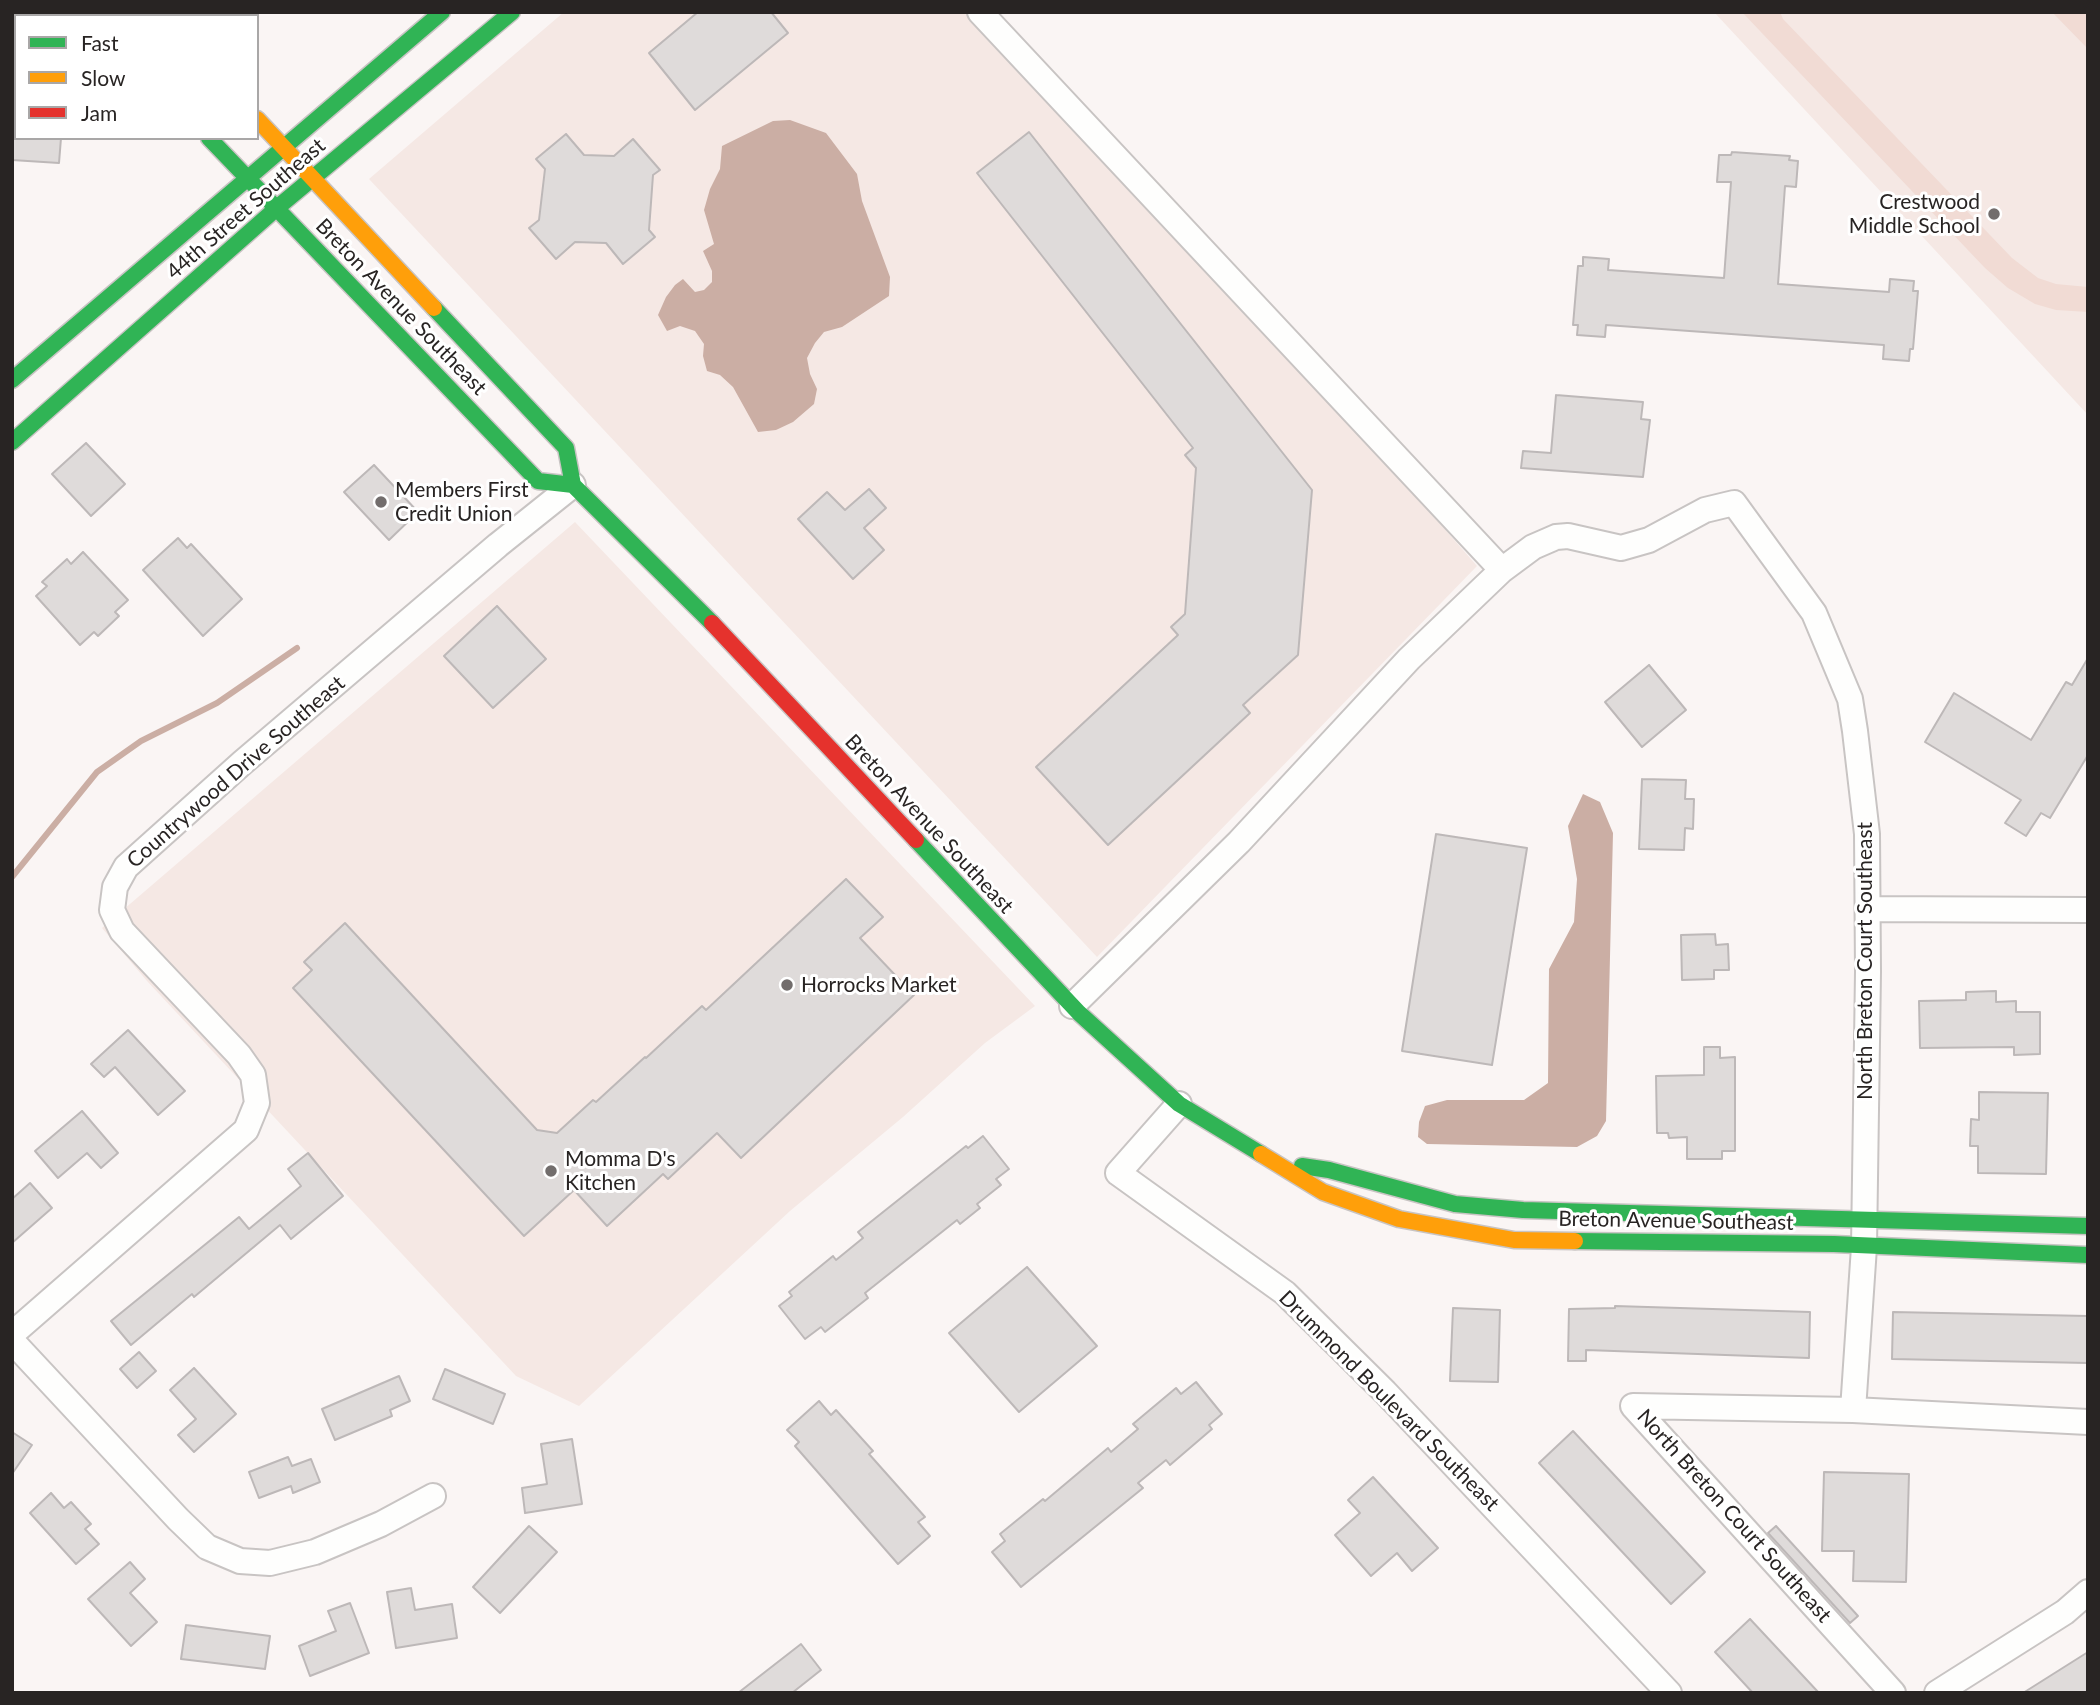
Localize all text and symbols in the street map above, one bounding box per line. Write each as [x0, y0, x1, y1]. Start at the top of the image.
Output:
legend [14, 14, 259, 140]
text: Fast [81, 30, 118, 55]
text: Slow [81, 65, 125, 90]
text: Jam [81, 100, 117, 125]
street label: 44th Street Southeast [162, 133, 330, 285]
place label: Crestwood Middle School [1849, 189, 1980, 239]
marker: Crestwood Middle School [1986, 206, 2002, 222]
street label: Breton Avenue Southeast [310, 214, 492, 400]
place label: Members First Credit Union [395, 477, 529, 527]
marker: Members First Credit Union [373, 494, 389, 510]
street label: Countrywood Drive Southeast [122, 671, 350, 873]
street label: Breton Avenue Southeast [840, 729, 1018, 919]
street label: North Breton Court Southeast [1852, 822, 1878, 1100]
place label: Horrocks Market [801, 972, 956, 998]
marker: Horrocks Market [779, 977, 795, 993]
place label: Momma D's Kitchen [565, 1146, 676, 1196]
marker: Momma D's Kitchen [543, 1163, 559, 1179]
street label: Breton Avenue Southeast [1558, 1206, 1794, 1236]
street label: Drummond Boulevard Southeast [1274, 1286, 1504, 1516]
street label: North Breton Court Southeast [1632, 1404, 1836, 1628]

